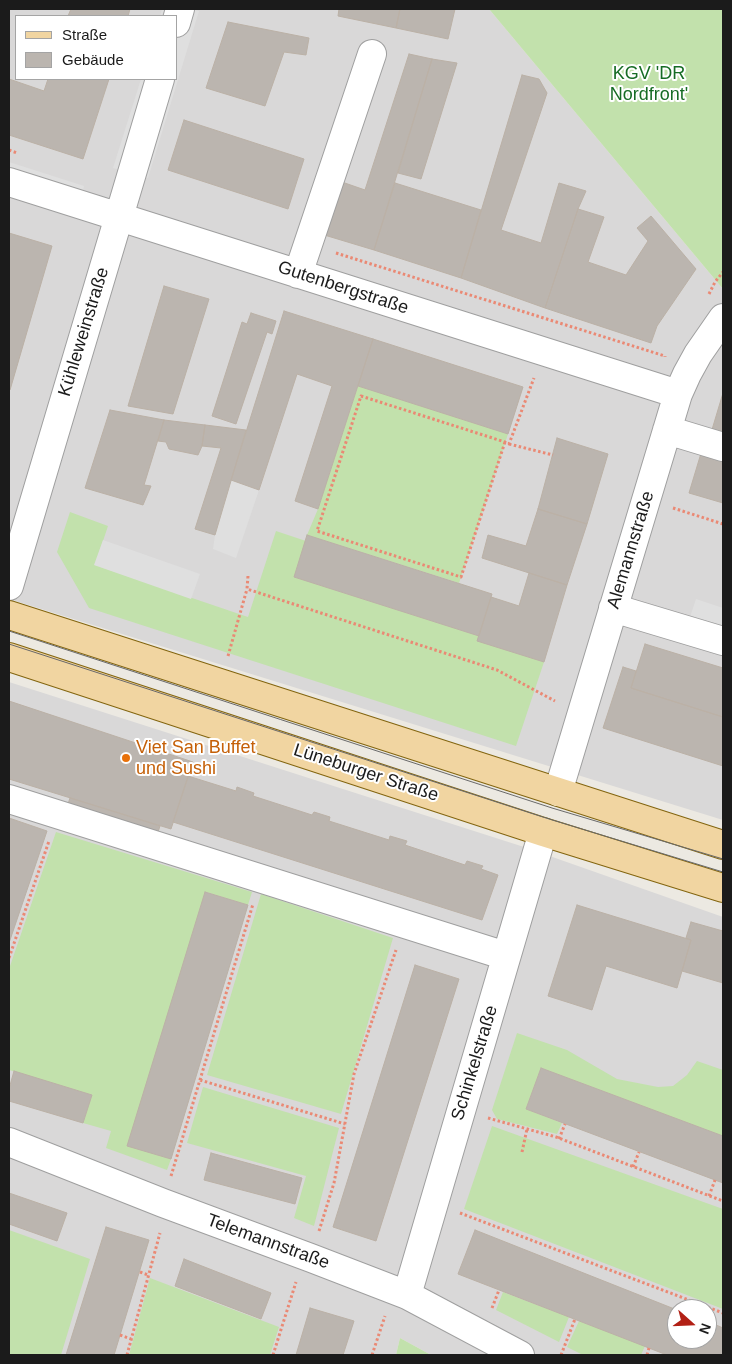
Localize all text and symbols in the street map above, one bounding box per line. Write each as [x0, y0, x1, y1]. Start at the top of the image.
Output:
legend [15, 15, 178, 80]
text: Straße [62, 26, 107, 43]
text: Gebäude [62, 51, 124, 68]
park label: KGV 'DR Nordfront' [610, 63, 688, 106]
street label: Gutenbergstraße [275, 257, 411, 319]
street label: Kühleweinstraße [54, 265, 114, 399]
street label: Alemannstraße [603, 488, 659, 612]
place label: Viet San Buffet und Sushi [136, 737, 255, 780]
street label: Lüneburger Straße [291, 739, 441, 807]
marker: Viet San Buffet und Sushi [120, 752, 132, 764]
street label: Schinkelstraße [447, 1003, 503, 1123]
street label: Telemannstraße [204, 1210, 332, 1274]
north arrow [667, 1299, 717, 1349]
text: N [696, 1321, 714, 1336]

